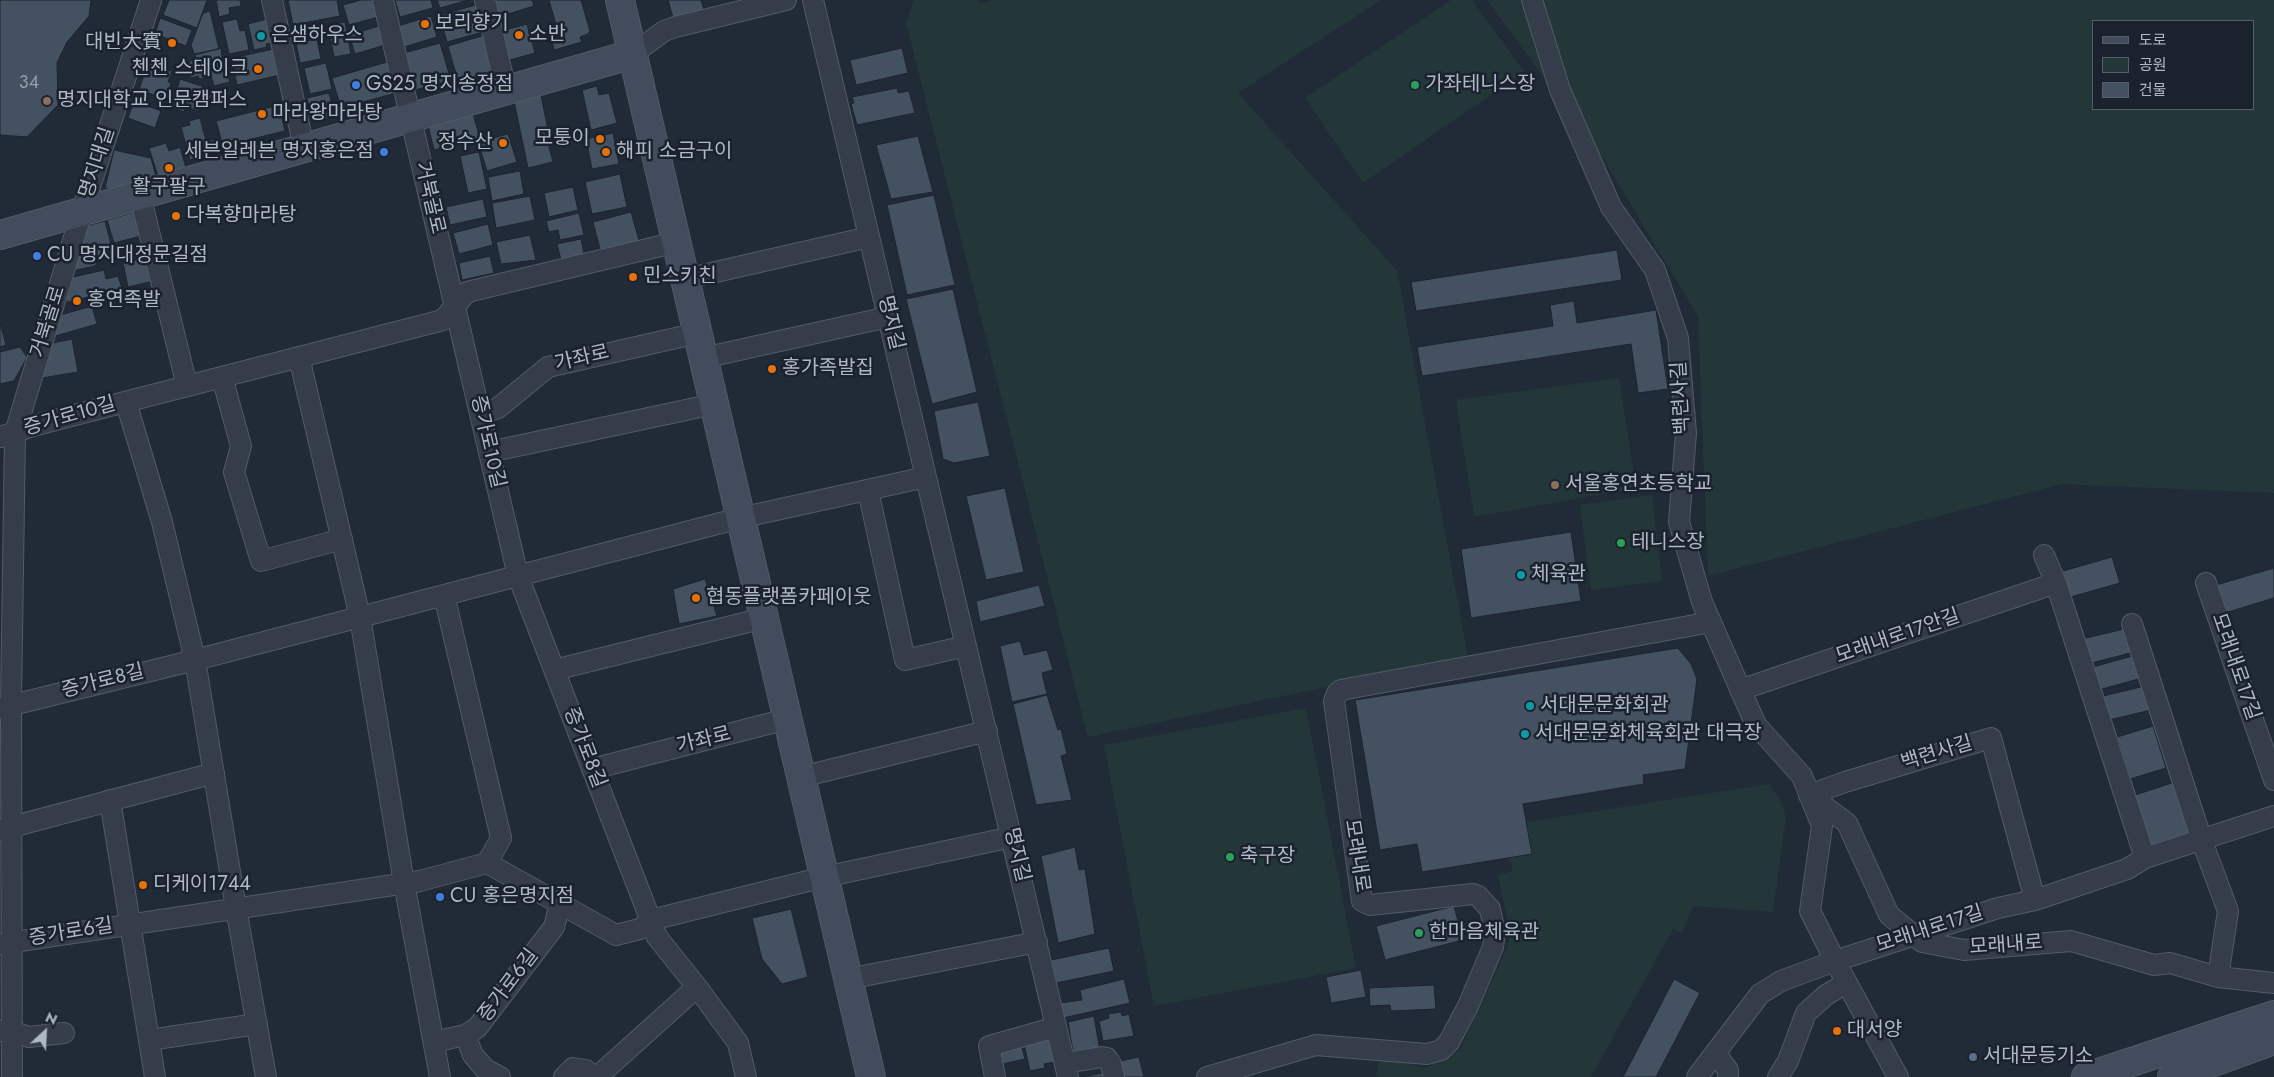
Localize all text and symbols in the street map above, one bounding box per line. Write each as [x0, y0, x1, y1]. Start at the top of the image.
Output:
place label: 보리향기 [435, 12, 509, 36]
marker: 보리향기 [419, 18, 431, 30]
legend [2092, 20, 2254, 110]
place label: 소반 [529, 23, 566, 47]
place label: 은샘하우스 [271, 24, 363, 48]
marker: 소반 [513, 29, 525, 41]
text: 도로 [2139, 29, 2167, 51]
marker: 은샘하우스 [255, 30, 267, 42]
place label: 대빈大賓 [85, 31, 162, 55]
marker: 대빈大賓 [166, 37, 178, 49]
text: 공원 [2139, 54, 2167, 76]
place label: 첸첸 스테이크 [132, 57, 248, 81]
marker: 첸첸 스테이크 [252, 63, 264, 75]
house number: 34 [19, 73, 39, 95]
place label: GS25 명지송정점 [366, 73, 513, 97]
place label: 가좌테니스장 [1425, 73, 1535, 97]
marker: GS25 명지송정점 [350, 79, 362, 91]
marker: 가좌테니스장 [1409, 79, 1421, 91]
text: 건물 [2139, 79, 2167, 101]
place label: 명지대학교 인문캠퍼스 [57, 89, 247, 113]
marker: 명지대학교 인문캠퍼스 [41, 95, 53, 107]
place label: 마라왕마라탕 [272, 102, 382, 126]
marker: 마라왕마라탕 [256, 108, 268, 120]
street label: 명지대길 [75, 124, 121, 202]
place label: 모퉁이 [535, 127, 590, 151]
place label: 정수산 [438, 131, 493, 155]
marker: 모퉁이 [594, 133, 606, 145]
marker: 정수산 [497, 137, 509, 149]
place label: 세븐일레븐 명지홍은점 [184, 140, 374, 164]
place label: 해피 소금구이 [616, 140, 732, 164]
marker: 세븐일레븐 명지홍은점 [378, 146, 390, 158]
marker: 해피 소금구이 [600, 146, 612, 158]
street label: 거북골로 [409, 159, 449, 237]
marker: 활구팔구 [163, 162, 175, 174]
place label: 활구팔구 [132, 176, 206, 200]
place label: 다복향마라탕 [186, 204, 296, 228]
marker: 다복향마라탕 [170, 210, 182, 222]
place label: CU 명지대정문길점 [47, 244, 208, 268]
marker: CU 명지대정문길점 [31, 250, 43, 262]
place label: 민스키친 [643, 265, 717, 289]
marker: 민스키친 [627, 271, 639, 283]
street label: 거북골로 [27, 283, 71, 361]
place label: 홍연족발 [87, 289, 161, 313]
street label: 명지길 [872, 293, 908, 353]
marker: 홍연족발 [71, 295, 83, 307]
street label: 가좌로 [552, 341, 612, 377]
place label: 홍가족발집 [782, 357, 874, 381]
street label: 백련사길 [1668, 361, 1696, 435]
marker: 홍가족발집 [766, 363, 778, 375]
street label: 증가로10길 [21, 392, 119, 442]
street label: 증가로10길 [465, 393, 509, 491]
place label: 서울홍연초등학교 [1565, 473, 1712, 497]
marker: 서울홍연초등학교 [1549, 479, 1561, 491]
place label: 테니스장 [1631, 531, 1705, 555]
marker: 테니스장 [1615, 537, 1627, 549]
place label: 체육관 [1531, 563, 1586, 587]
marker: 체육관 [1515, 569, 1527, 581]
place label: 협동플랫폼카페이웃 [706, 586, 872, 610]
marker: 협동플랫폼카페이웃 [690, 592, 702, 604]
street label: 모래내로17안길 [1833, 605, 1963, 669]
street label: 모래내로17길 [2206, 610, 2264, 724]
street label: 증가로8길 [59, 660, 147, 704]
place label: 서대문문화회관 [1540, 694, 1669, 718]
marker: 서대문문화회관 [1524, 700, 1536, 712]
street label: 증가로8길 [558, 704, 610, 792]
place label: 서대문문화체육회관 대극장 [1535, 722, 1762, 746]
street label: 가좌로 [674, 723, 734, 759]
marker: 서대문문화체육회관 대극장 [1519, 728, 1531, 740]
street label: 백련사길 [1898, 732, 1976, 776]
street label: 모래내로 [1338, 818, 1374, 894]
street label: 명지길 [998, 825, 1034, 885]
place label: 축구장 [1240, 845, 1295, 869]
marker: 축구장 [1224, 851, 1236, 863]
place label: 디케이1744 [153, 873, 251, 897]
marker: 디케이1744 [137, 879, 149, 891]
place label: CU 홍은명지점 [450, 885, 574, 909]
marker: CU 홍은명지점 [434, 891, 446, 903]
street label: 모래내로17길 [1873, 901, 1987, 959]
street label: 증가로6길 [27, 914, 115, 952]
place label: 한마음체육관 [1429, 921, 1539, 945]
marker: 한마음체육관 [1413, 927, 1425, 939]
street label: 모래내로 [1968, 931, 2044, 961]
street label: 증가로6길 [474, 945, 544, 1027]
north arrow [20, 1007, 70, 1057]
text: N [42, 1007, 61, 1030]
place label: 대서양 [1847, 1019, 1902, 1043]
marker: 대서양 [1831, 1025, 1843, 1037]
place label: 서대문등기소 [1983, 1045, 2093, 1069]
marker: 서대문등기소 [1967, 1051, 1979, 1063]

